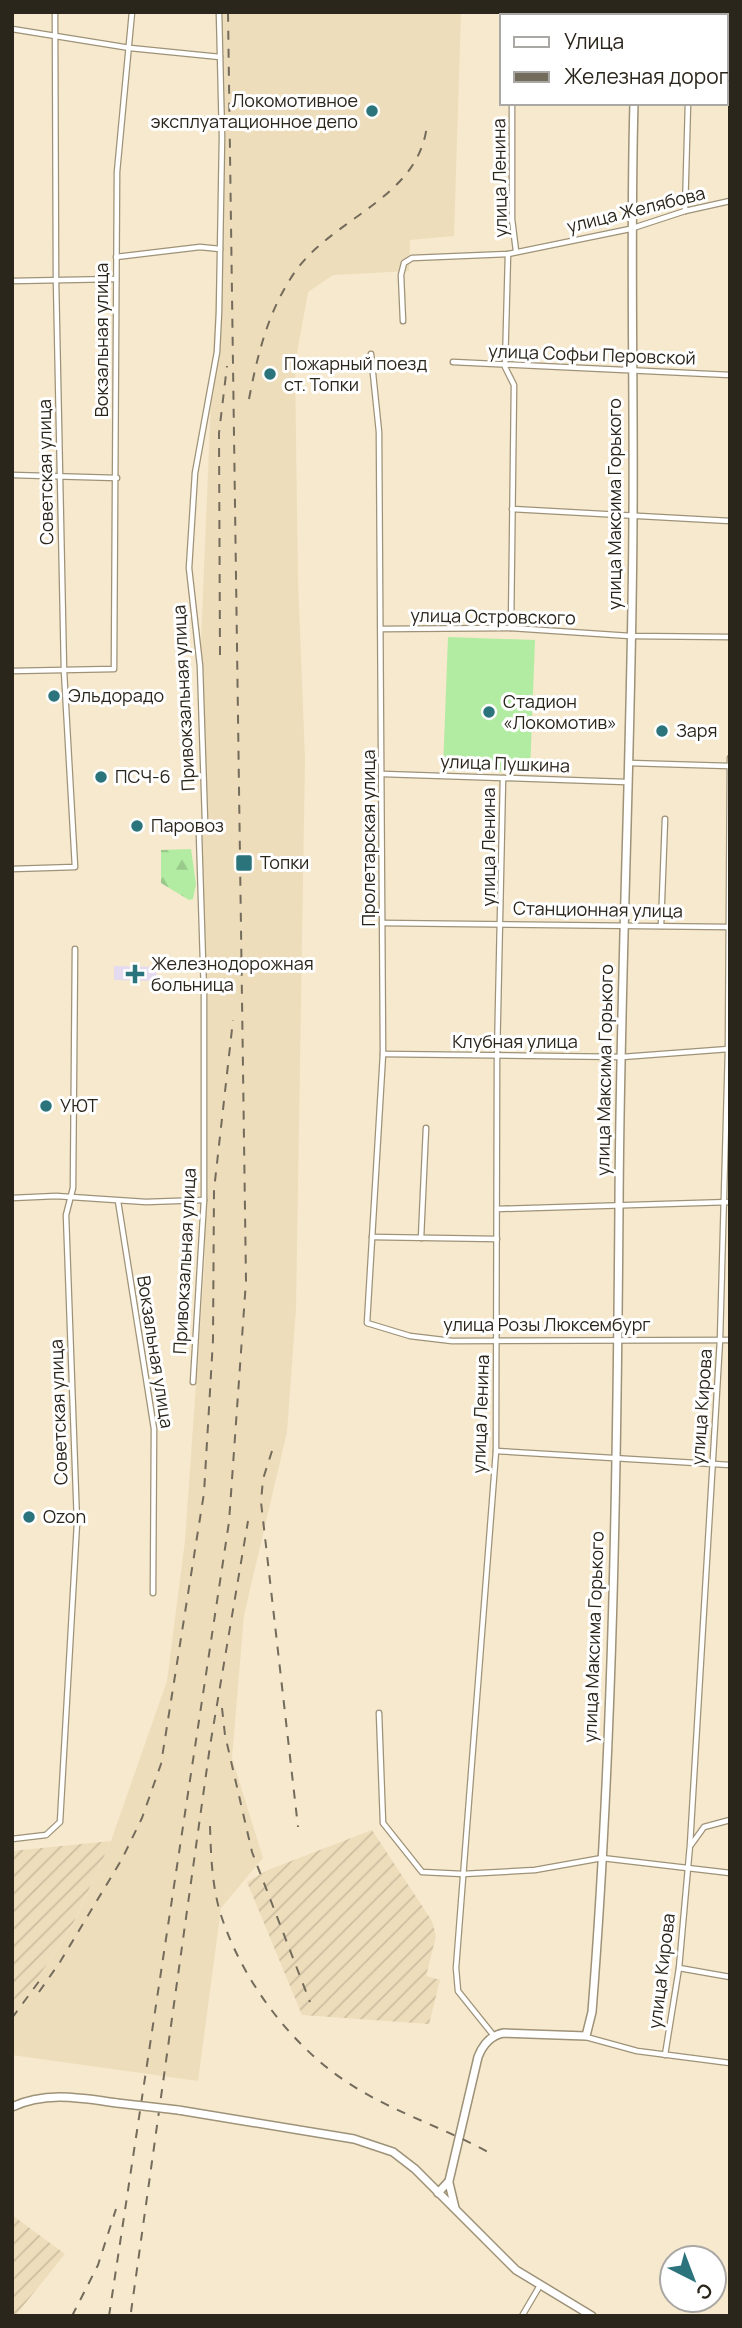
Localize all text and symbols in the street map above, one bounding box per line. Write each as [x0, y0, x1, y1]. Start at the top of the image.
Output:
legend [500, 14, 728, 105]
text: Улица [564, 27, 624, 55]
text: Железная дорога [564, 62, 740, 90]
place label: Локомотивное эксплуатационное депо [151, 88, 358, 133]
marker: Локомотивное эксплуатационное депо [364, 103, 380, 119]
street label: улица Ленина [486, 118, 512, 238]
street label: улица Желябова [564, 180, 707, 238]
street label: Вокзальная улица [89, 263, 113, 417]
street label: улица Софьи Перовской [488, 338, 696, 370]
place label: Пожарный поезд ст. Топки [284, 351, 427, 396]
marker: Пожарный поезд ст. Топки [262, 366, 278, 382]
street label: улица Максима Горького [602, 398, 626, 610]
street label: Советская улица [32, 399, 58, 545]
street label: улица Островского [410, 603, 576, 629]
street label: Привокзальная улица [166, 604, 200, 792]
place label: Эльдорадо [68, 683, 164, 707]
marker: Эльдорадо [46, 688, 62, 704]
place label: Стадион «Локомотив» [503, 689, 617, 734]
marker: Стадион «Локомотив» [481, 704, 497, 720]
place label: Заря [676, 718, 717, 742]
marker: Заря [654, 723, 670, 739]
street label: Пролетарская улица [356, 749, 380, 927]
street label: улица Пушкина [440, 749, 570, 777]
place label: ПСЧ-6 [115, 764, 171, 788]
marker: ПСЧ-6 [93, 769, 109, 785]
street label: улица Ленина [476, 787, 500, 907]
place label: Паровоз [151, 813, 224, 837]
marker: Паровоз [129, 818, 145, 834]
place label: Топки [260, 850, 309, 874]
marker: Топки [234, 853, 254, 873]
street label: Станционная улица [513, 896, 683, 922]
place label: Железнодорожная больница [151, 951, 314, 996]
marker: Железнодорожная больница [125, 964, 145, 984]
street label: улица Максима Горького [590, 964, 618, 1176]
street label: Клубная улица [452, 1029, 578, 1053]
place label: УЮТ [60, 1093, 98, 1117]
marker: УЮТ [38, 1098, 54, 1114]
street label: Привокзальная улица [167, 1167, 201, 1355]
street label: Вокзальная улица [132, 1274, 180, 1430]
street label: улица Розы Люксембург [443, 1312, 651, 1336]
street label: Советская улица [43, 1339, 73, 1485]
street label: улица Кирова [685, 1348, 717, 1466]
street label: улица Ленина [466, 1354, 494, 1474]
place label: Ozon [43, 1504, 86, 1528]
marker: Ozon [21, 1509, 37, 1525]
street label: улица Максима Горького [577, 1531, 609, 1743]
street label: улица Кирова [642, 1912, 680, 2030]
north arrow [658, 2244, 728, 2314]
text: С [690, 2277, 718, 2306]

